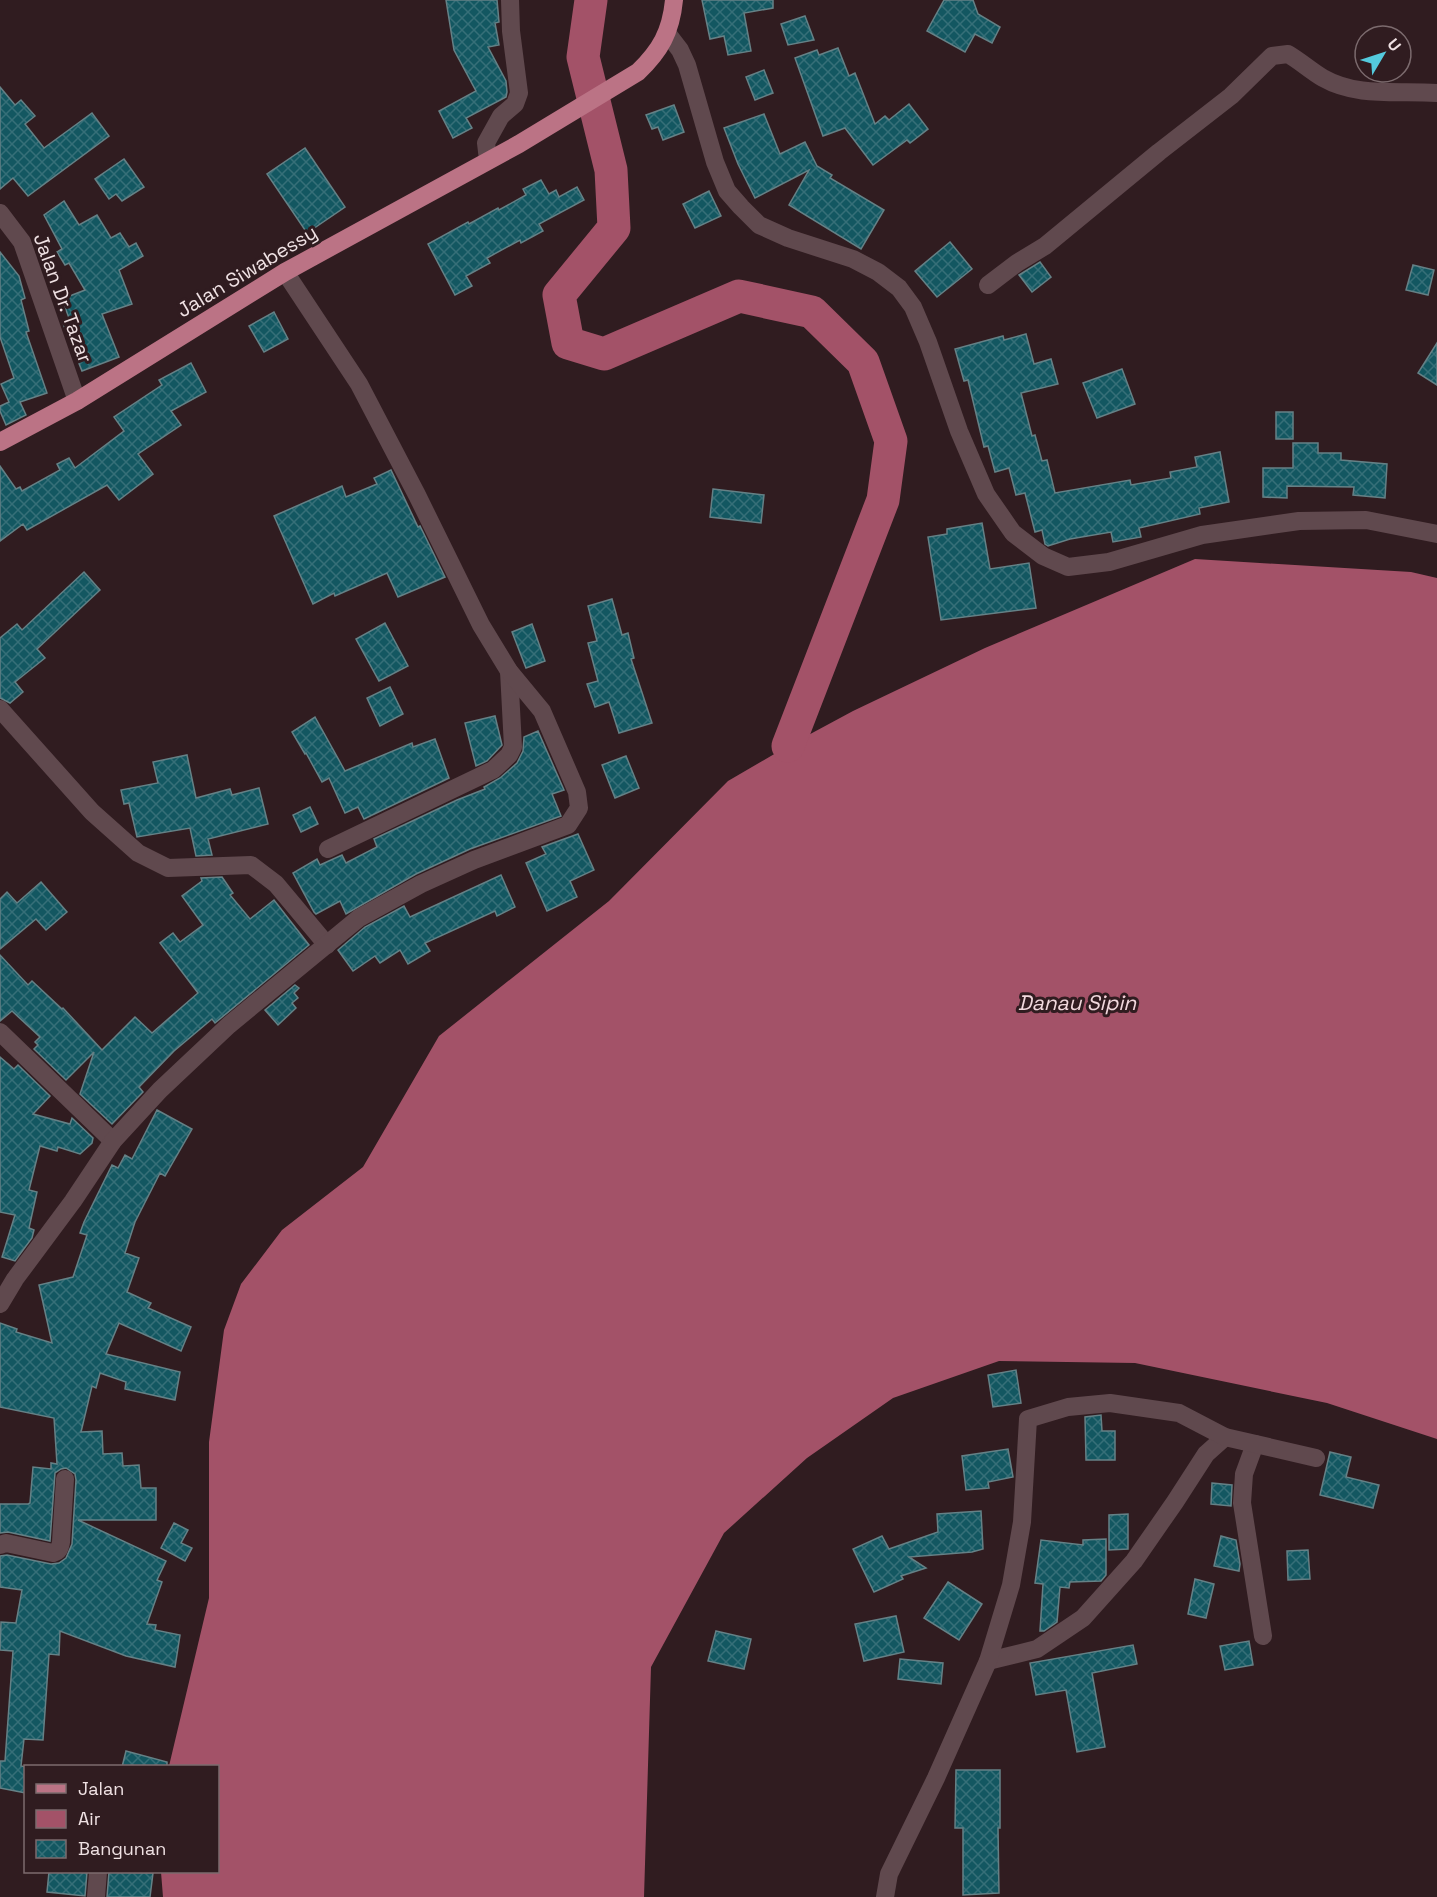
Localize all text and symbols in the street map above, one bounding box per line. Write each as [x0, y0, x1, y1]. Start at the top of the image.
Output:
north arrow [1353, 24, 1413, 84]
text: U [1383, 34, 1406, 56]
street label: Jalan Siwabessy [172, 219, 322, 323]
street label: Jalan Dr. Tazar [28, 230, 98, 366]
water label: Danau Sipin [1018, 989, 1137, 1016]
legend [24, 1765, 219, 1873]
text: Jalan [78, 1777, 124, 1800]
text: Air [78, 1807, 101, 1830]
text: Bangunan [78, 1837, 166, 1860]

